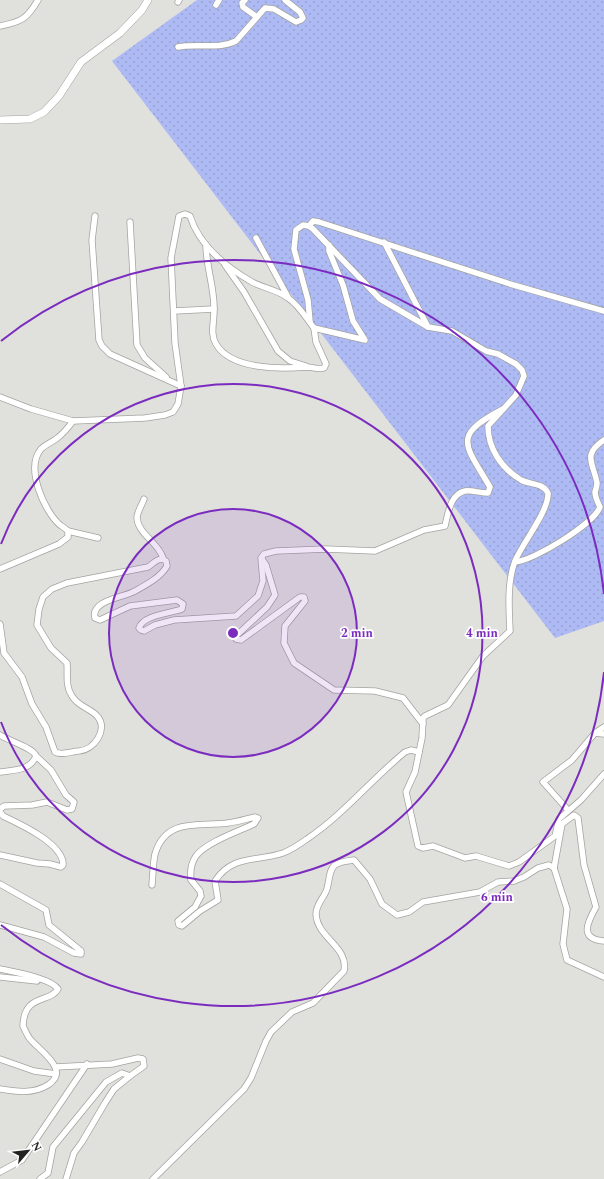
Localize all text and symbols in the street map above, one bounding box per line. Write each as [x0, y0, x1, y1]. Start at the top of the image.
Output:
text: 2 min [341, 624, 374, 643]
text: 4 min [466, 624, 499, 643]
centre of rings [226, 626, 240, 640]
text: 6 min [481, 888, 514, 907]
north arrow [8, 1131, 48, 1171]
text: N [27, 1139, 46, 1155]

